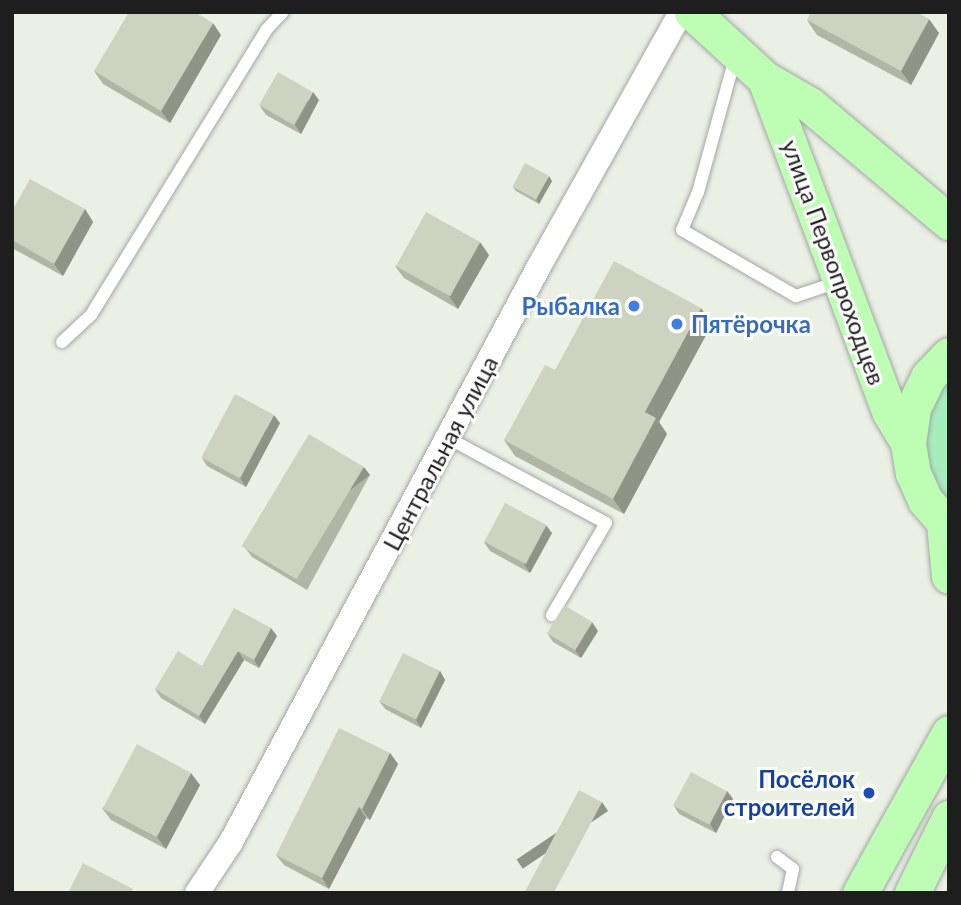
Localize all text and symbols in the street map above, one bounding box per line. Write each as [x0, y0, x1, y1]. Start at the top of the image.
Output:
street label: улица Первопроходцев [776, 135, 892, 389]
place label: Рыбалка [522, 292, 620, 320]
marker: Рыбалка [626, 298, 642, 314]
place label: Пятёрочка [691, 310, 811, 338]
marker: Пятёрочка [669, 316, 685, 332]
street label: Центральная улица [377, 351, 503, 555]
place label: Посёлок строителей [724, 765, 855, 821]
marker: Посёлок строителей [861, 785, 877, 801]

